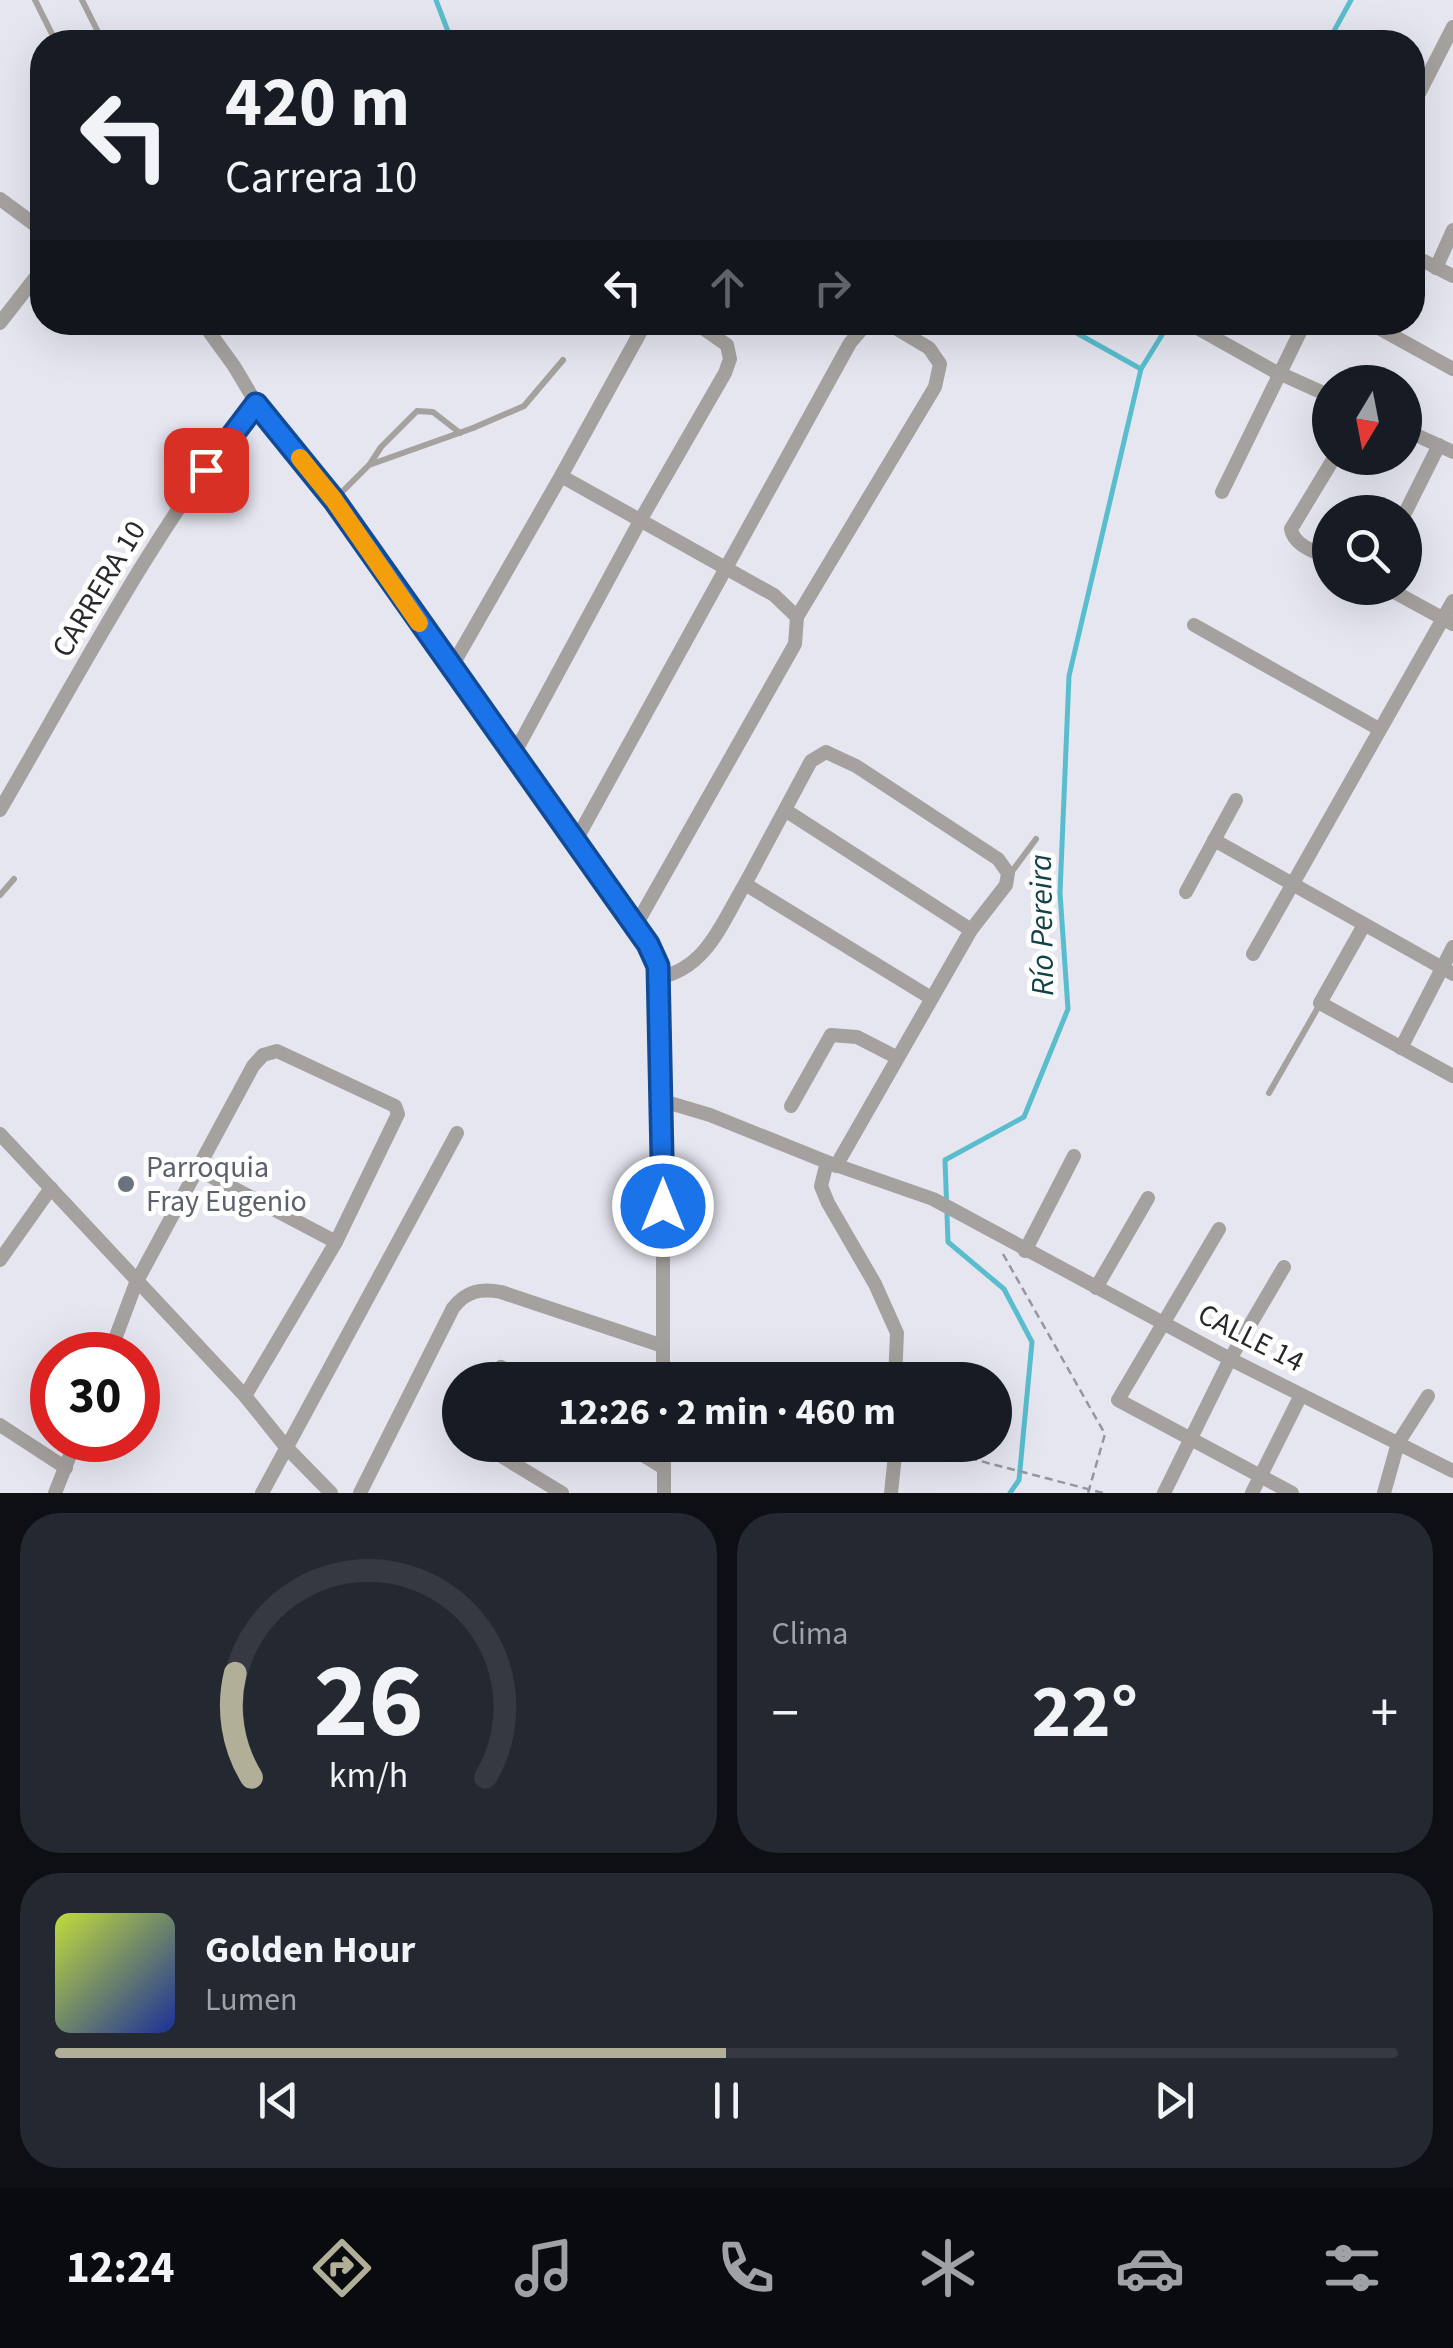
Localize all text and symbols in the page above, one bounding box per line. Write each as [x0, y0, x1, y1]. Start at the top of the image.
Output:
text: 420 m [225, 53, 410, 153]
icon: left [60, 70, 190, 200]
text: Carrera 10 [225, 146, 417, 210]
icon: left [595, 260, 650, 315]
icon: ahead [700, 260, 755, 315]
icon: right [805, 260, 860, 315]
north arrow [1312, 365, 1422, 475]
map controls [1312, 365, 1422, 605]
pin [164, 428, 249, 513]
icon: arrive [179, 443, 234, 498]
button: search [1312, 495, 1422, 605]
street label: CARRERA 10 [41, 513, 157, 665]
water label: Río Pereira [1018, 854, 1066, 996]
place label: Parroquia Fray Eugenio [146, 1146, 307, 1223]
position arrow [611, 1154, 715, 1258]
marker: Parroquia Fray Eugenio [115, 1173, 137, 1195]
street label: CALLE 14 [1190, 1293, 1312, 1383]
speed limit sign: 30 [30, 1332, 160, 1462]
text: 12:26 · 2 min · 460 m [558, 1385, 896, 1439]
text: Clima [772, 1611, 848, 1657]
text: 26 [313, 1629, 423, 1777]
text: 22° [1031, 1659, 1138, 1766]
text: − [772, 1675, 799, 1753]
text: + [1371, 1675, 1398, 1753]
text: km/h [329, 1750, 408, 1801]
text: Golden Hour [205, 1923, 415, 1977]
text: Lumen [205, 1977, 298, 2023]
icon: previous [251, 2073, 306, 2128]
icon: pause [699, 2073, 754, 2128]
icon: next [1147, 2073, 1202, 2128]
icon: directions [307, 2233, 377, 2303]
icon: music [509, 2233, 579, 2303]
icon: phone [711, 2233, 781, 2303]
icon: climate [913, 2233, 983, 2303]
icon: car [1115, 2233, 1185, 2303]
icon: filters [1317, 2233, 1387, 2303]
text: 12:24 [66, 2236, 175, 2300]

